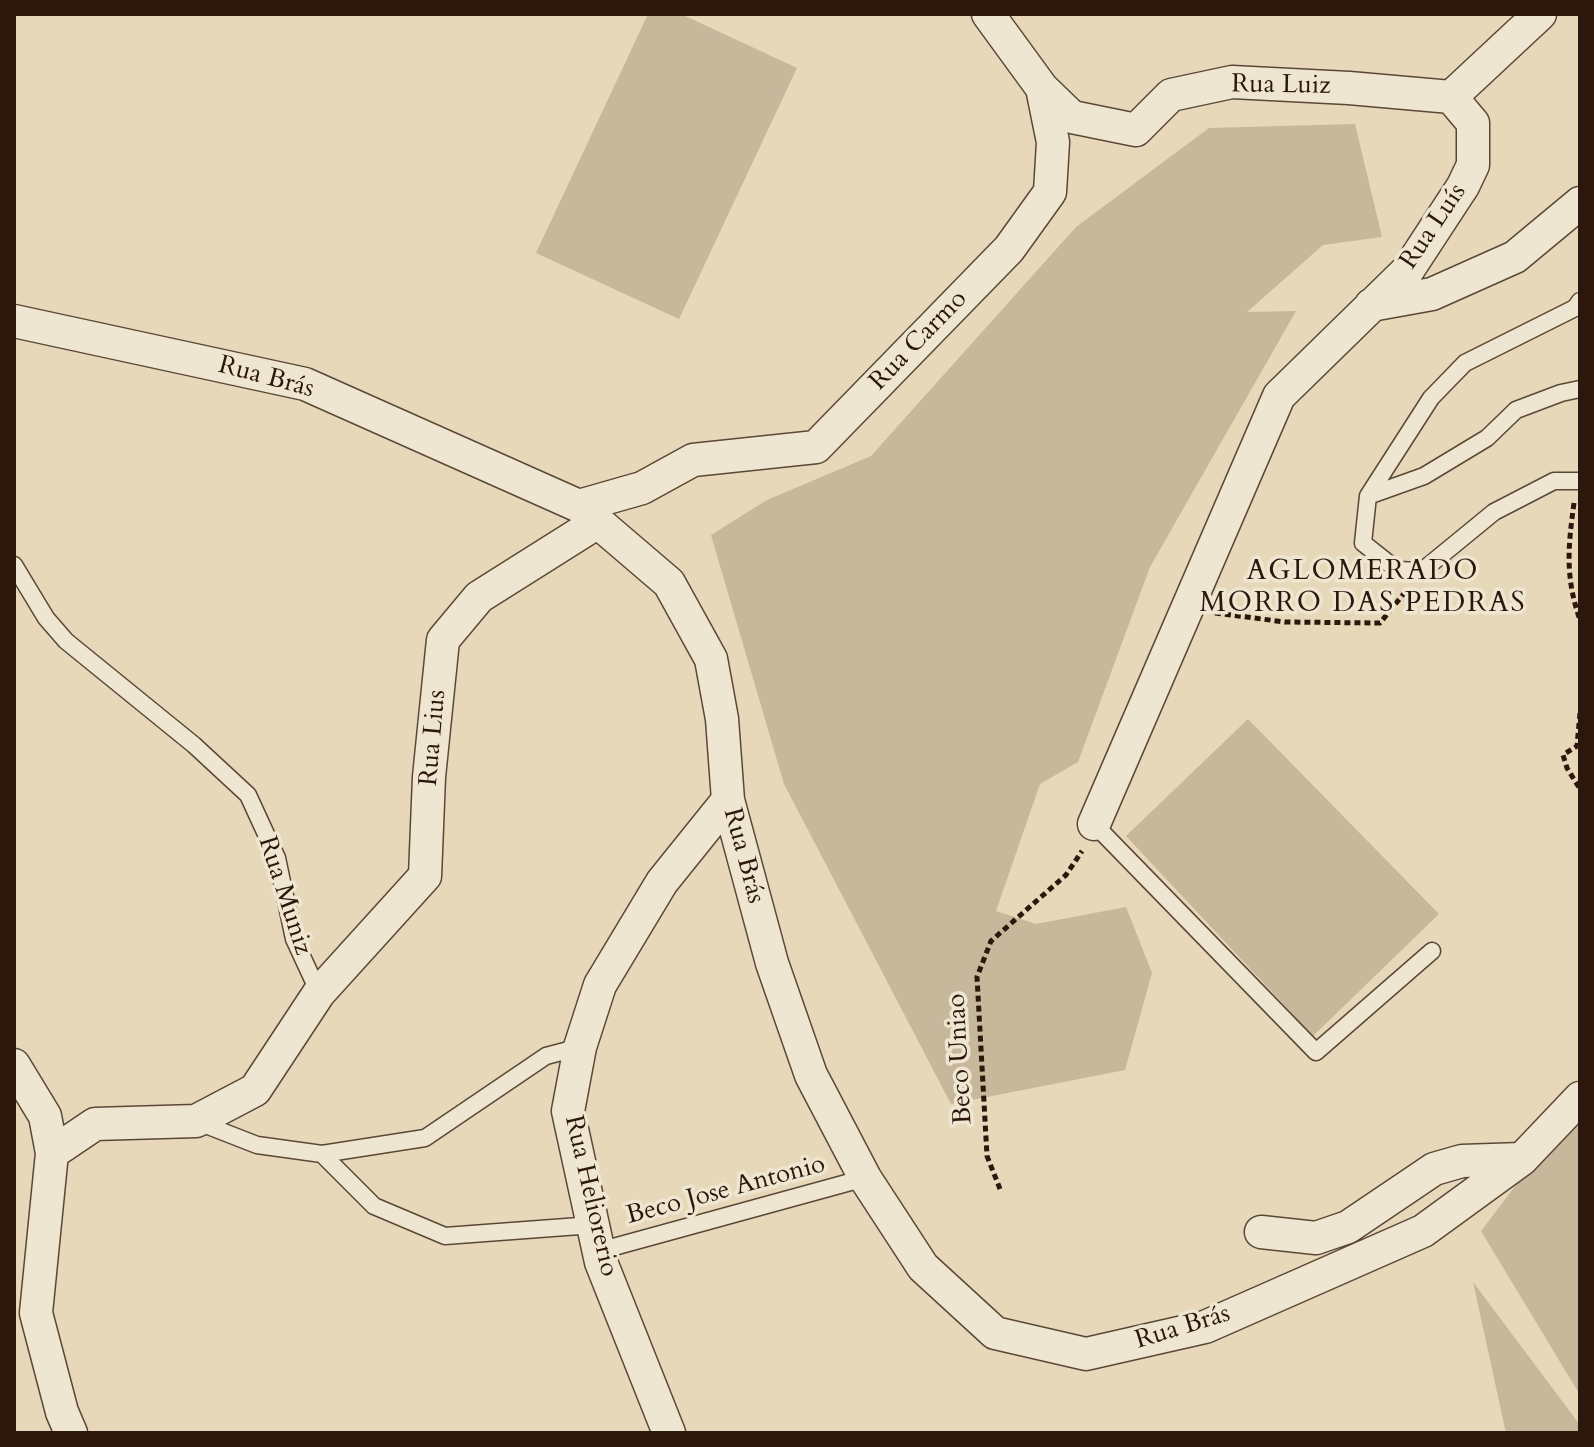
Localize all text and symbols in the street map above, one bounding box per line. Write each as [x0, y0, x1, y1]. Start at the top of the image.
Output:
street label: Rua Luiz [1231, 70, 1331, 102]
street label: Rua Luís [1394, 178, 1474, 276]
street label: Rua Carmo [864, 284, 974, 398]
street label: Rua Brás [215, 350, 317, 406]
district label: AGLOMERADO MORRO DAS PEDRAS [1199, 556, 1527, 622]
street label: Rua Lius [414, 689, 454, 787]
street label: Rua Brás [715, 805, 771, 907]
street label: Rua Muniz [250, 833, 318, 959]
street label: Beco Uniao [942, 993, 980, 1125]
street label: Rua Heliorerio [556, 1113, 624, 1279]
street label: Beco Jose Antonio [623, 1149, 829, 1233]
street label: Rua Brás [1132, 1299, 1234, 1357]

